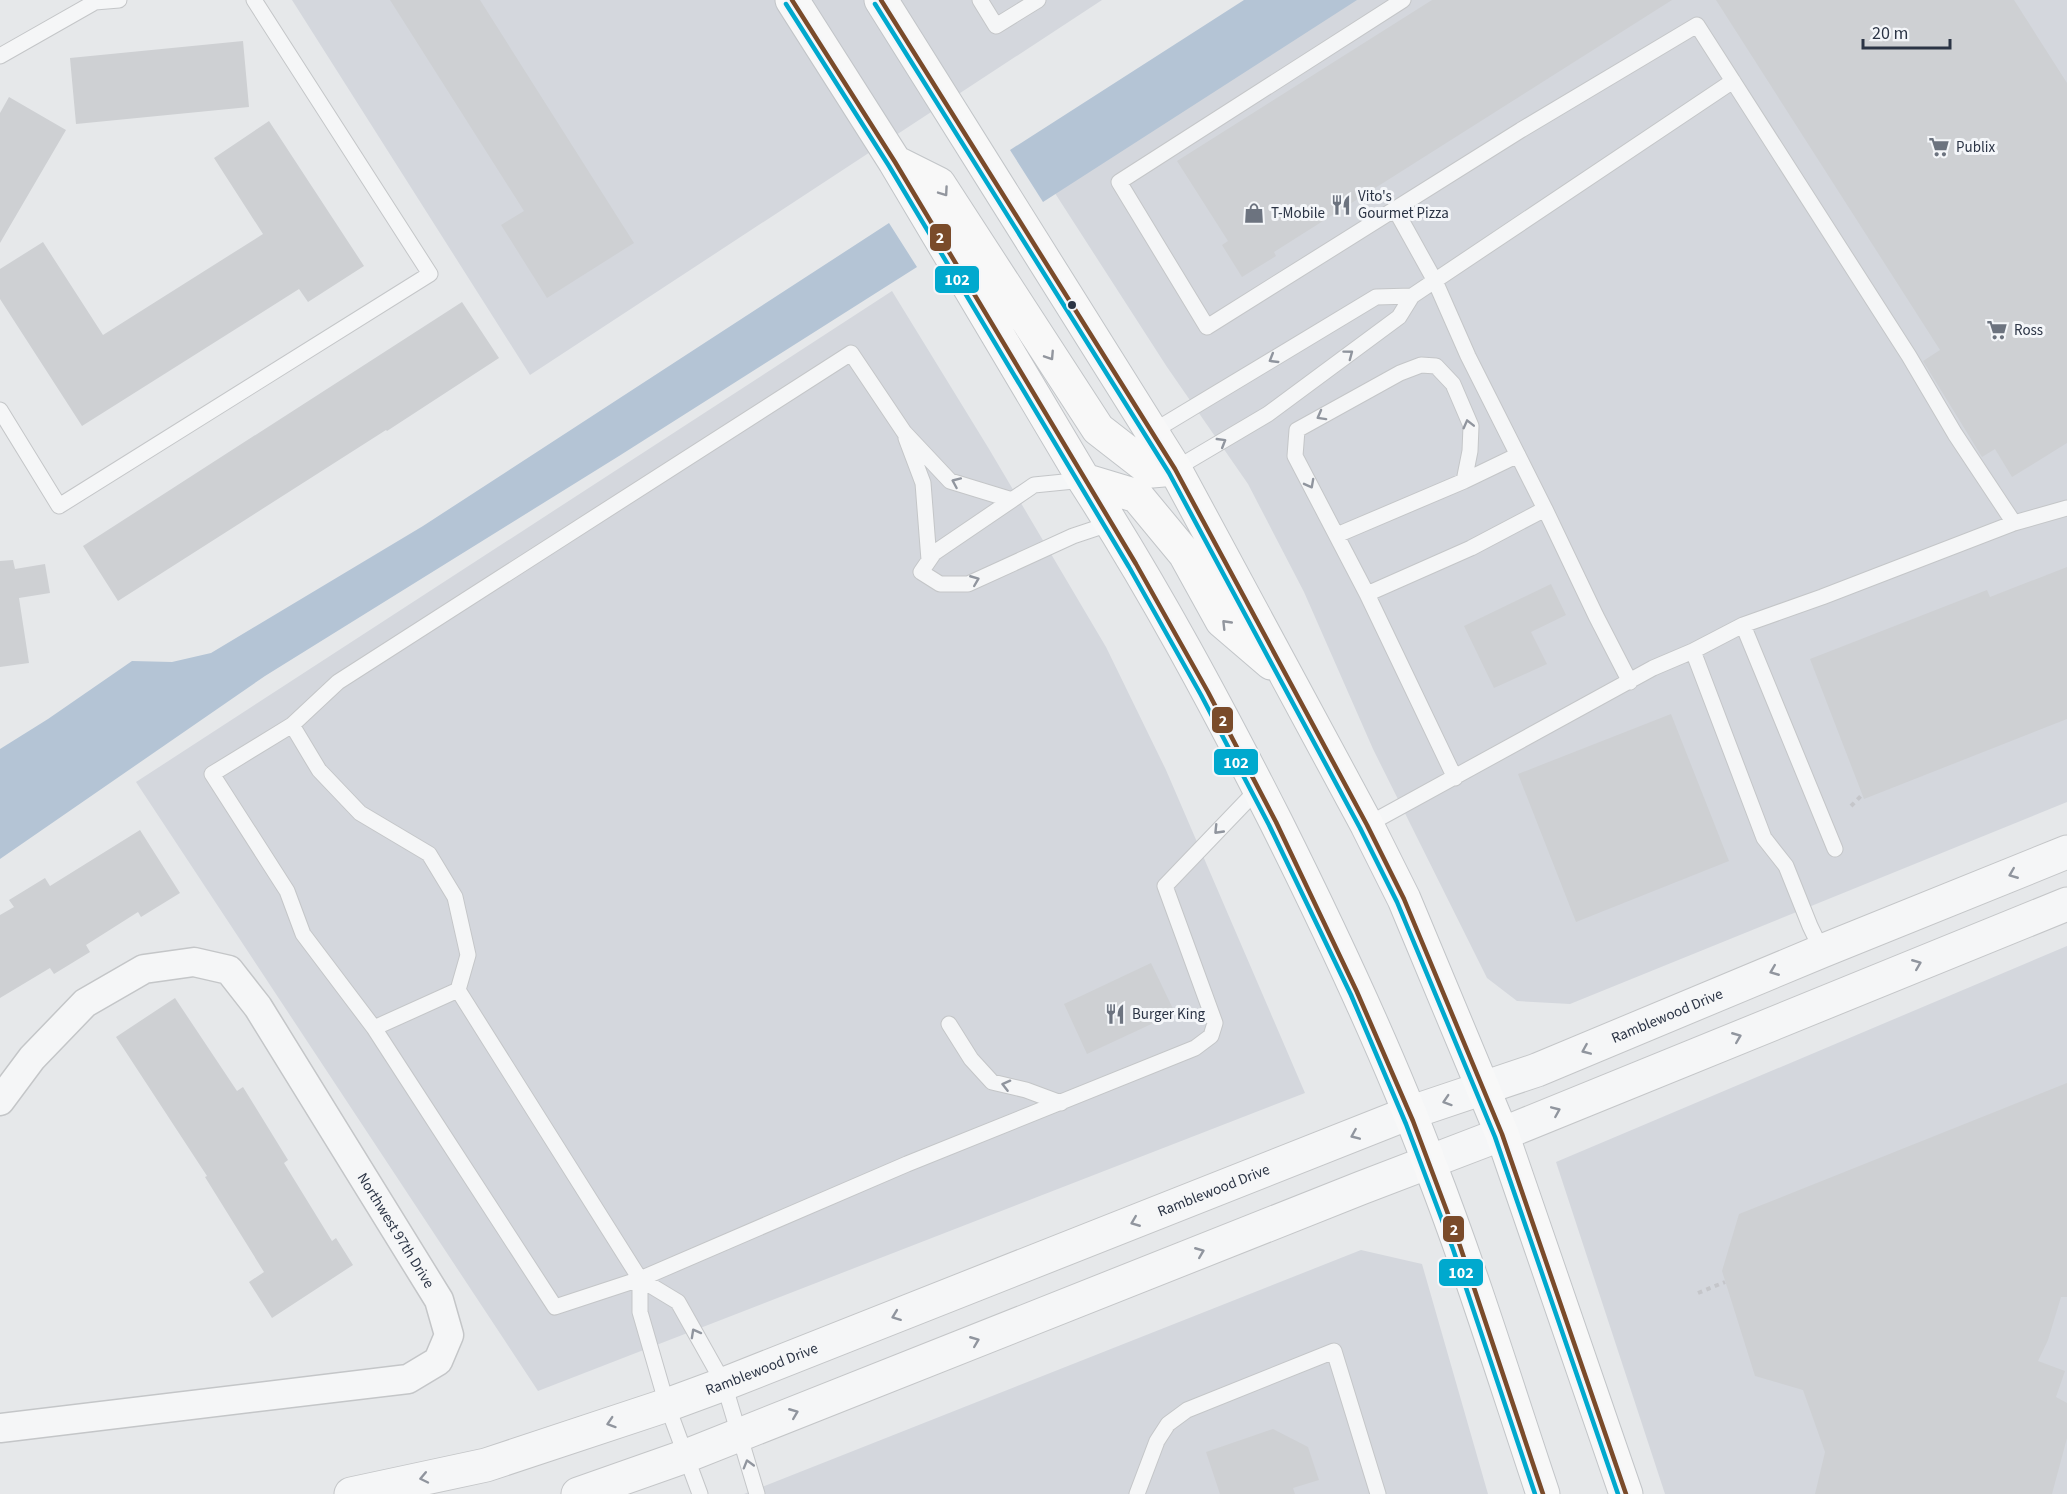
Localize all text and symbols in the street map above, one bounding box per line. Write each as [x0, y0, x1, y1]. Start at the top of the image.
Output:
scale bar [1863, 12, 1950, 50]
text: 20 m [1872, 21, 1908, 46]
supermarket icon: Publix [1927, 135, 1951, 159]
place label: Publix [1956, 137, 1995, 158]
one-way arrow [937, 186, 948, 197]
place label: Vito's Gourmet Pizza [1358, 186, 1449, 224]
restaurant icon: Vito's Gourmet Pizza [1329, 193, 1353, 217]
shop icon: T-Mobile [1242, 201, 1266, 225]
place label: T-Mobile [1271, 203, 1325, 224]
line badge: 2 [929, 223, 952, 252]
text: 2 [936, 227, 944, 249]
line badge: 102 [934, 265, 980, 294]
text: 102 [944, 269, 970, 291]
unlabelled marker [1066, 299, 1078, 311]
supermarket icon: Ross [1985, 318, 2009, 342]
place label: Ross [2014, 320, 2043, 341]
one-way arrow [1043, 349, 1054, 360]
one-way arrow [1342, 351, 1353, 362]
one-way arrow [1269, 352, 1279, 364]
one-way arrow [1317, 409, 1327, 420]
one-way arrow [1463, 419, 1476, 429]
one-way arrow [1216, 437, 1226, 449]
one-way arrow [952, 477, 963, 489]
one-way arrow [1303, 478, 1314, 488]
one-way arrow [969, 575, 980, 587]
one-way arrow [1223, 620, 1233, 631]
line badge: 2 [1211, 706, 1234, 734]
text: 2 [1219, 710, 1227, 732]
line badge: 102 [1213, 748, 1259, 776]
text: 102 [1223, 752, 1249, 774]
one-way arrow [1214, 824, 1225, 834]
one-way arrow [2008, 867, 2019, 879]
one-way arrow [1911, 959, 1922, 971]
one-way arrow [1769, 964, 1780, 976]
street label: Ramblewood Drive [1608, 983, 1726, 1048]
restaurant icon: Burger King [1103, 1002, 1127, 1026]
place label: Burger King [1132, 1004, 1206, 1025]
one-way arrow [1730, 1032, 1741, 1044]
one-way arrow [1581, 1043, 1592, 1055]
one-way arrow [1001, 1080, 1011, 1093]
one-way arrow [1442, 1094, 1453, 1106]
one-way arrow [1550, 1106, 1561, 1118]
one-way arrow [1351, 1128, 1362, 1140]
street label: Ramblewood Drive [1154, 1159, 1273, 1222]
street label: Northwest 97th Drive [352, 1169, 440, 1292]
one-way arrow [1130, 1215, 1141, 1227]
line badge: 2 [1442, 1215, 1465, 1243]
text: 2 [1450, 1219, 1458, 1241]
one-way arrow [1194, 1247, 1204, 1260]
line badge: 102 [1438, 1258, 1484, 1287]
text: 102 [1448, 1262, 1474, 1284]
one-way arrow [892, 1309, 903, 1321]
one-way arrow [691, 1329, 702, 1339]
one-way arrow [970, 1336, 980, 1349]
street label: Ramblewood Drive [703, 1337, 821, 1400]
one-way arrow [788, 1408, 799, 1420]
one-way arrow [606, 1416, 617, 1429]
one-way arrow [743, 1460, 755, 1470]
one-way arrow [420, 1471, 430, 1484]

